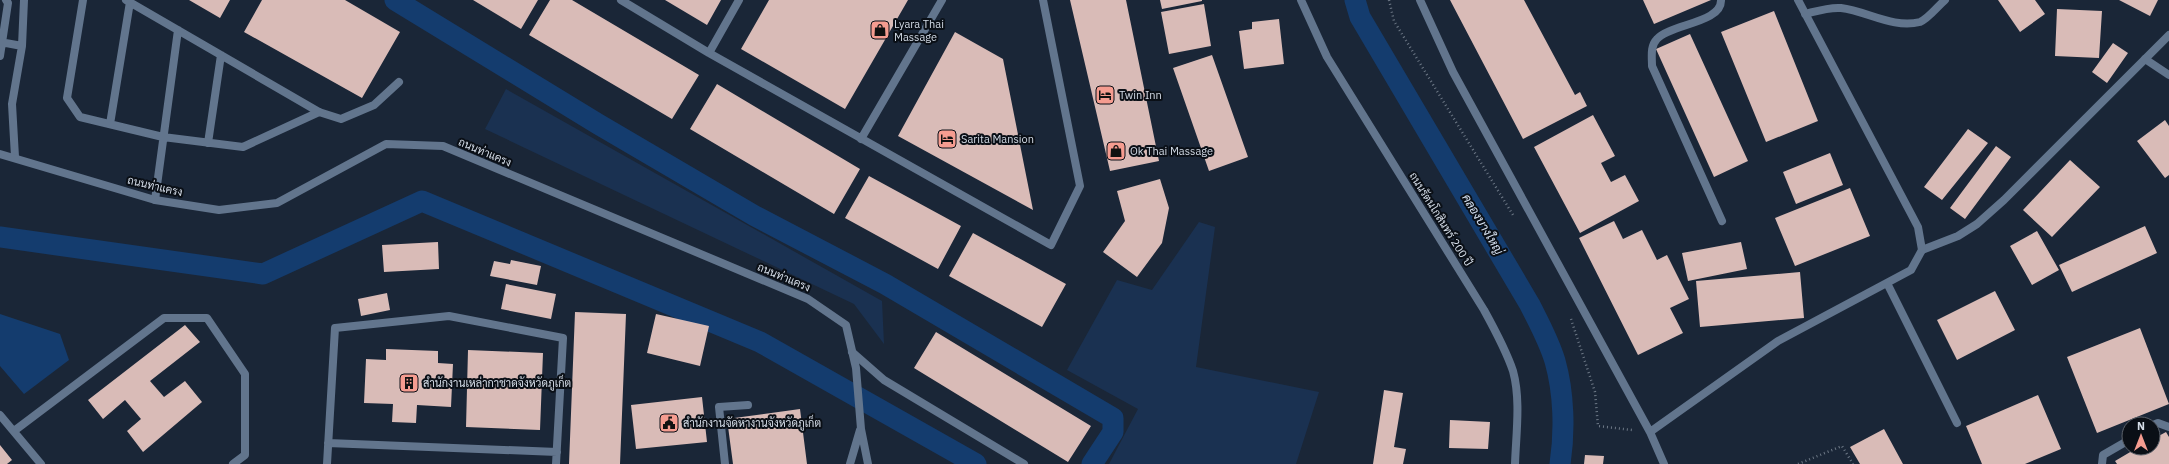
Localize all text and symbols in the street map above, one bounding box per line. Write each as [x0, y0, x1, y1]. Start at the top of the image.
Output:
place label: Lyara Thai Massage [894, 17, 944, 44]
shop icon: Lyara Thai Massage [869, 19, 891, 41]
hotel icon: Twin Inn [1094, 84, 1116, 106]
place label: Twin Inn [1119, 88, 1162, 102]
hotel icon: Sarita Mansion [936, 128, 958, 150]
place label: Sarita Mansion [961, 132, 1034, 146]
street label: ถนนท่าแครง [456, 135, 514, 169]
shop icon: Ok Thai Massage [1105, 140, 1127, 162]
place label: Ok Thai Massage [1130, 144, 1213, 158]
street label: ถนนรัตนโกสินทร์ 200 ปี [1406, 169, 1476, 269]
street label: ถนนท่าแครง [126, 173, 184, 199]
water label: คลองบางใหญ่ [1459, 191, 1507, 258]
street label: ถนนท่าแครง [755, 260, 813, 294]
building icon: สำนักงานเหล่ากาชาดจังหวัดภูเก็ต [398, 372, 420, 394]
place label: สำนักงานเหล่ากาชาดจังหวัดภูเก็ต [423, 374, 571, 391]
public building icon: สำนักงานจัดหางานจังหวัดภูเก็ต [658, 412, 680, 434]
place label: สำนักงานจัดหางานจังหวัดภูเก็ต [683, 414, 821, 431]
north arrow [2121, 416, 2161, 456]
text: N [2137, 419, 2145, 433]

